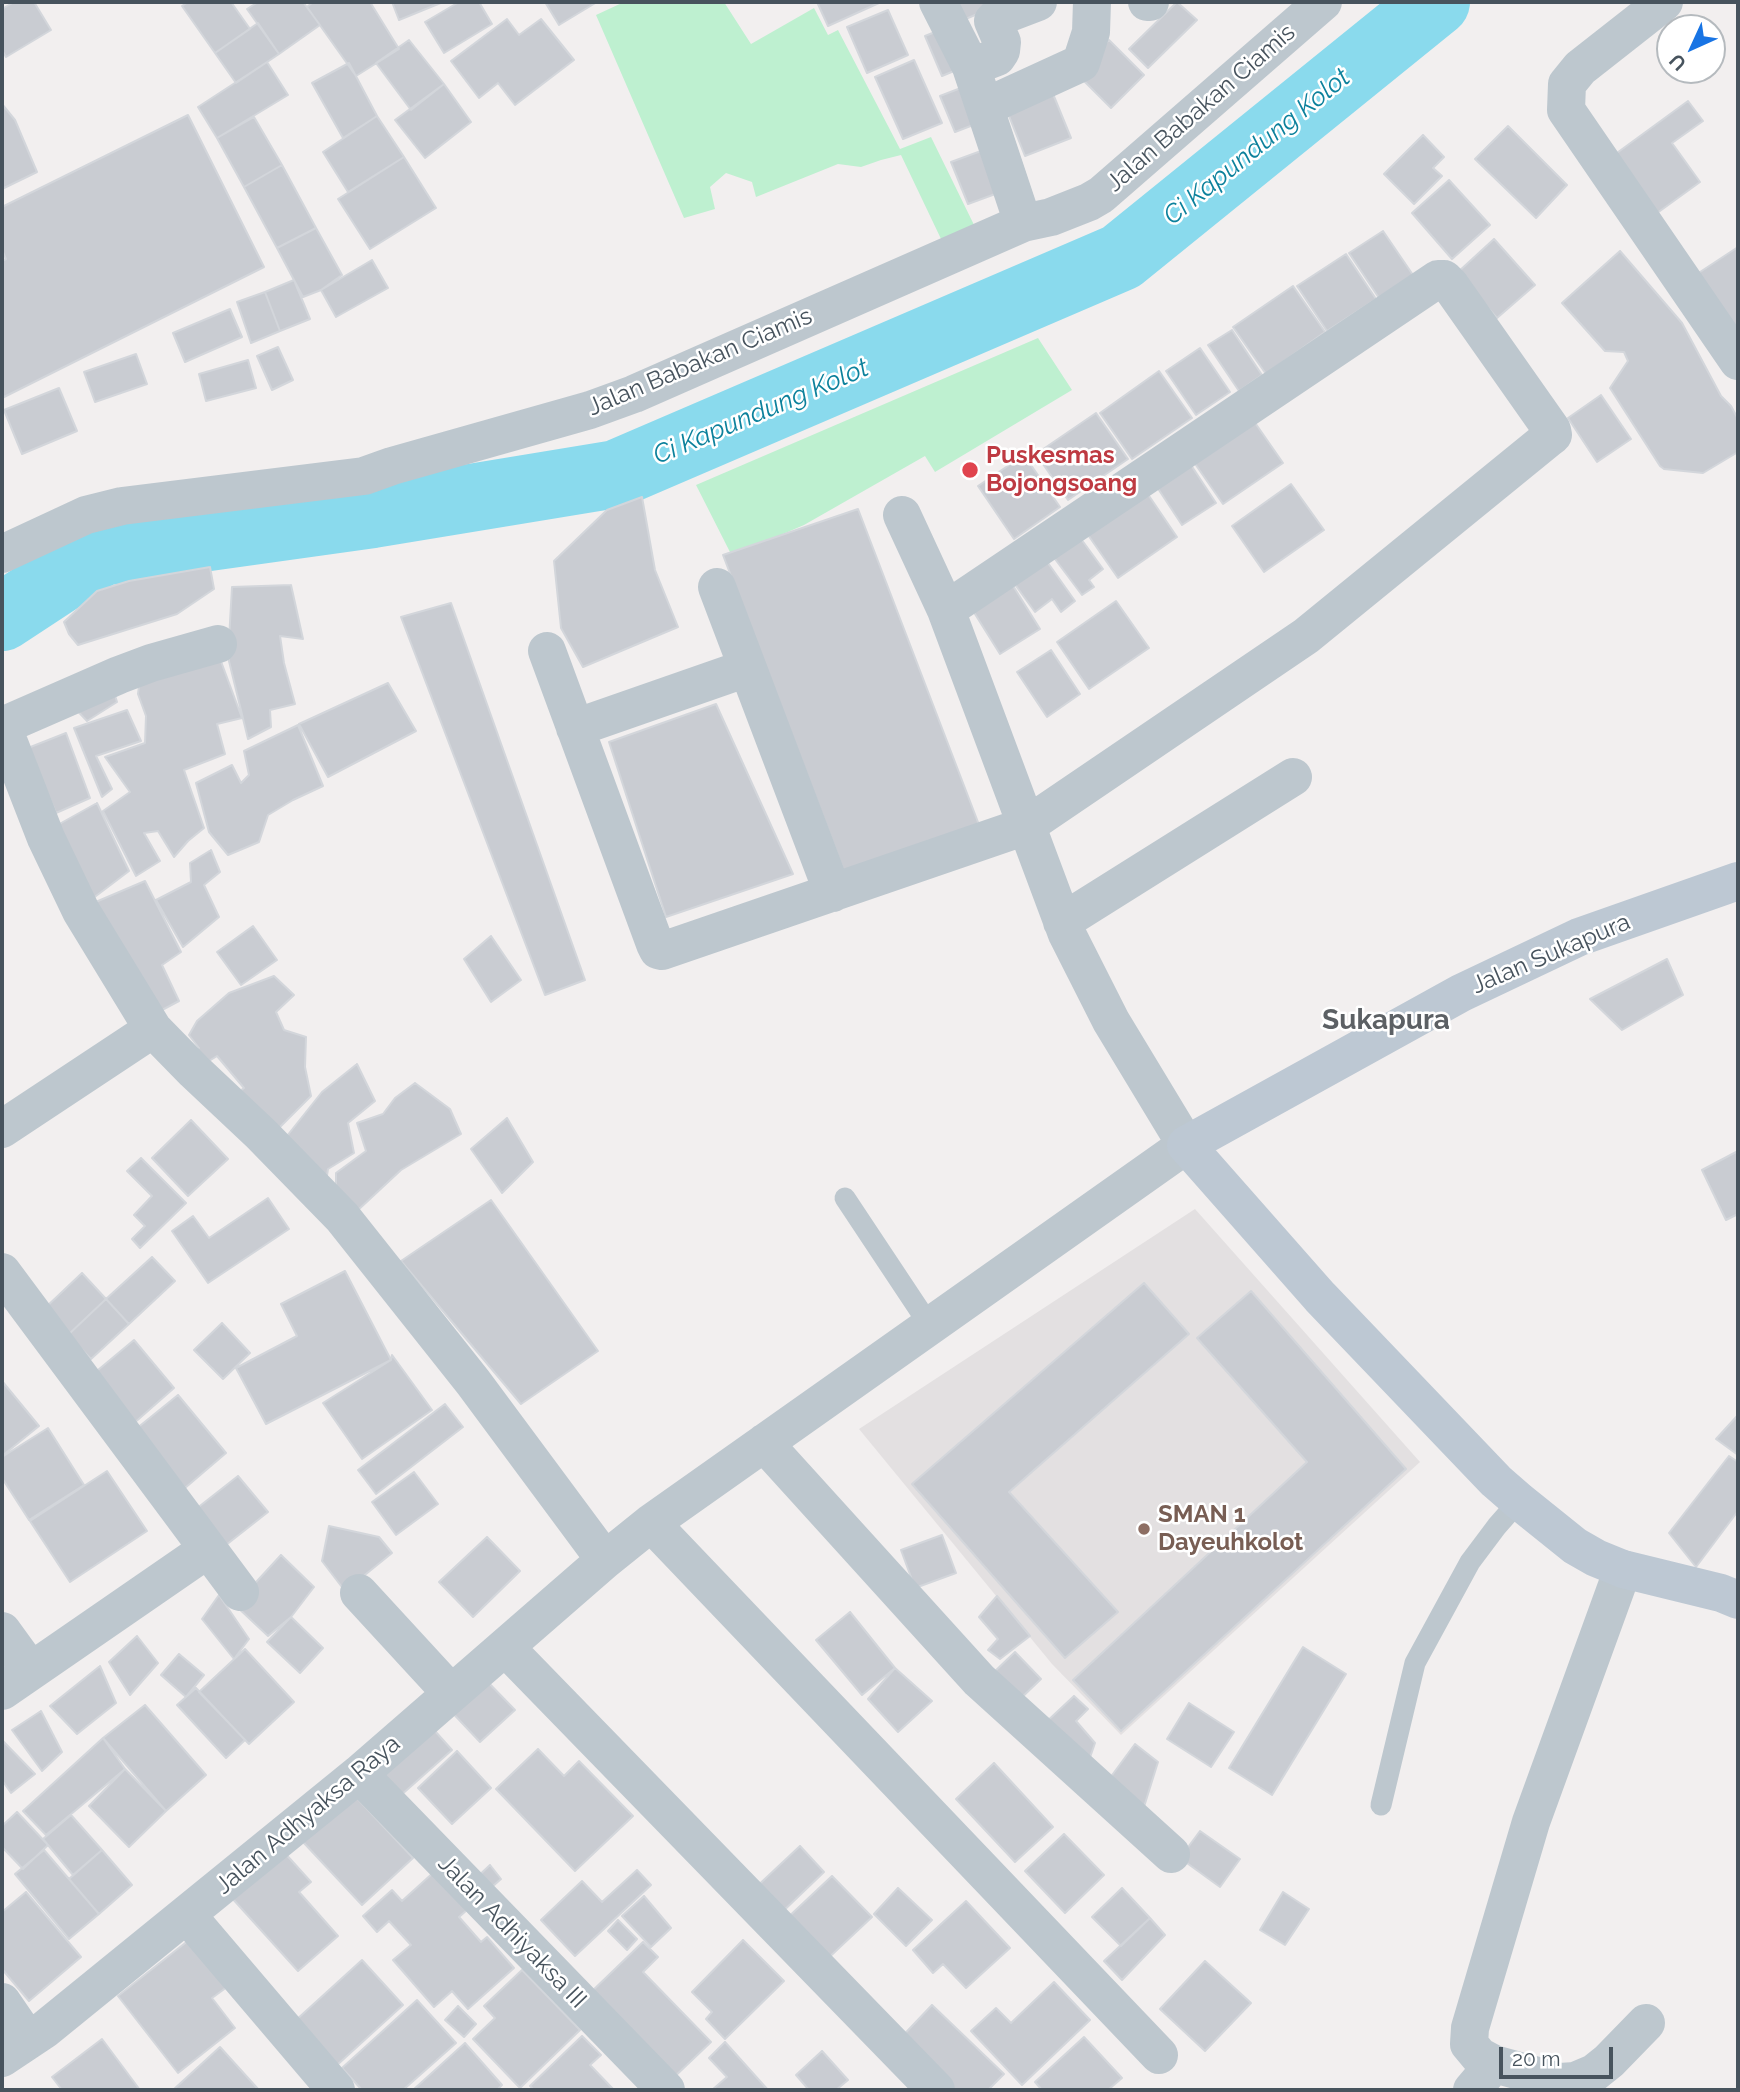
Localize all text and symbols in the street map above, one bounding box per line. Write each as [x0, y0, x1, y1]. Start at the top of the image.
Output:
north arrow [1656, 14, 1726, 84]
street label: Jalan Babakan Ciamis [1101, 18, 1301, 198]
text: U [1665, 50, 1690, 75]
water label: Ci Kapundung Kolot [1157, 62, 1357, 232]
street label: Jalan Babakan Ciamis [584, 302, 816, 422]
water label: Ci Kapundung Kolot [649, 353, 873, 471]
place label: Puskesmas Bojongsoang [986, 442, 1137, 498]
marker: Puskesmas Bojongsoang [960, 460, 980, 480]
street label: Jalan Sukapura [1467, 908, 1635, 1000]
district label: Sukapura [1322, 1004, 1450, 1038]
place label: SMAN 1 Dayeuhkolot [1158, 1501, 1303, 1557]
marker: SMAN 1 Dayeuhkolot [1136, 1521, 1152, 1537]
street label: Jalan Adhyaksa Raya [210, 1729, 406, 1901]
street label: Jalan Adhiyaksa III [432, 1850, 592, 2014]
scale bar [1502, 2032, 1616, 2076]
text: 20 m [1512, 2046, 1560, 2071]

